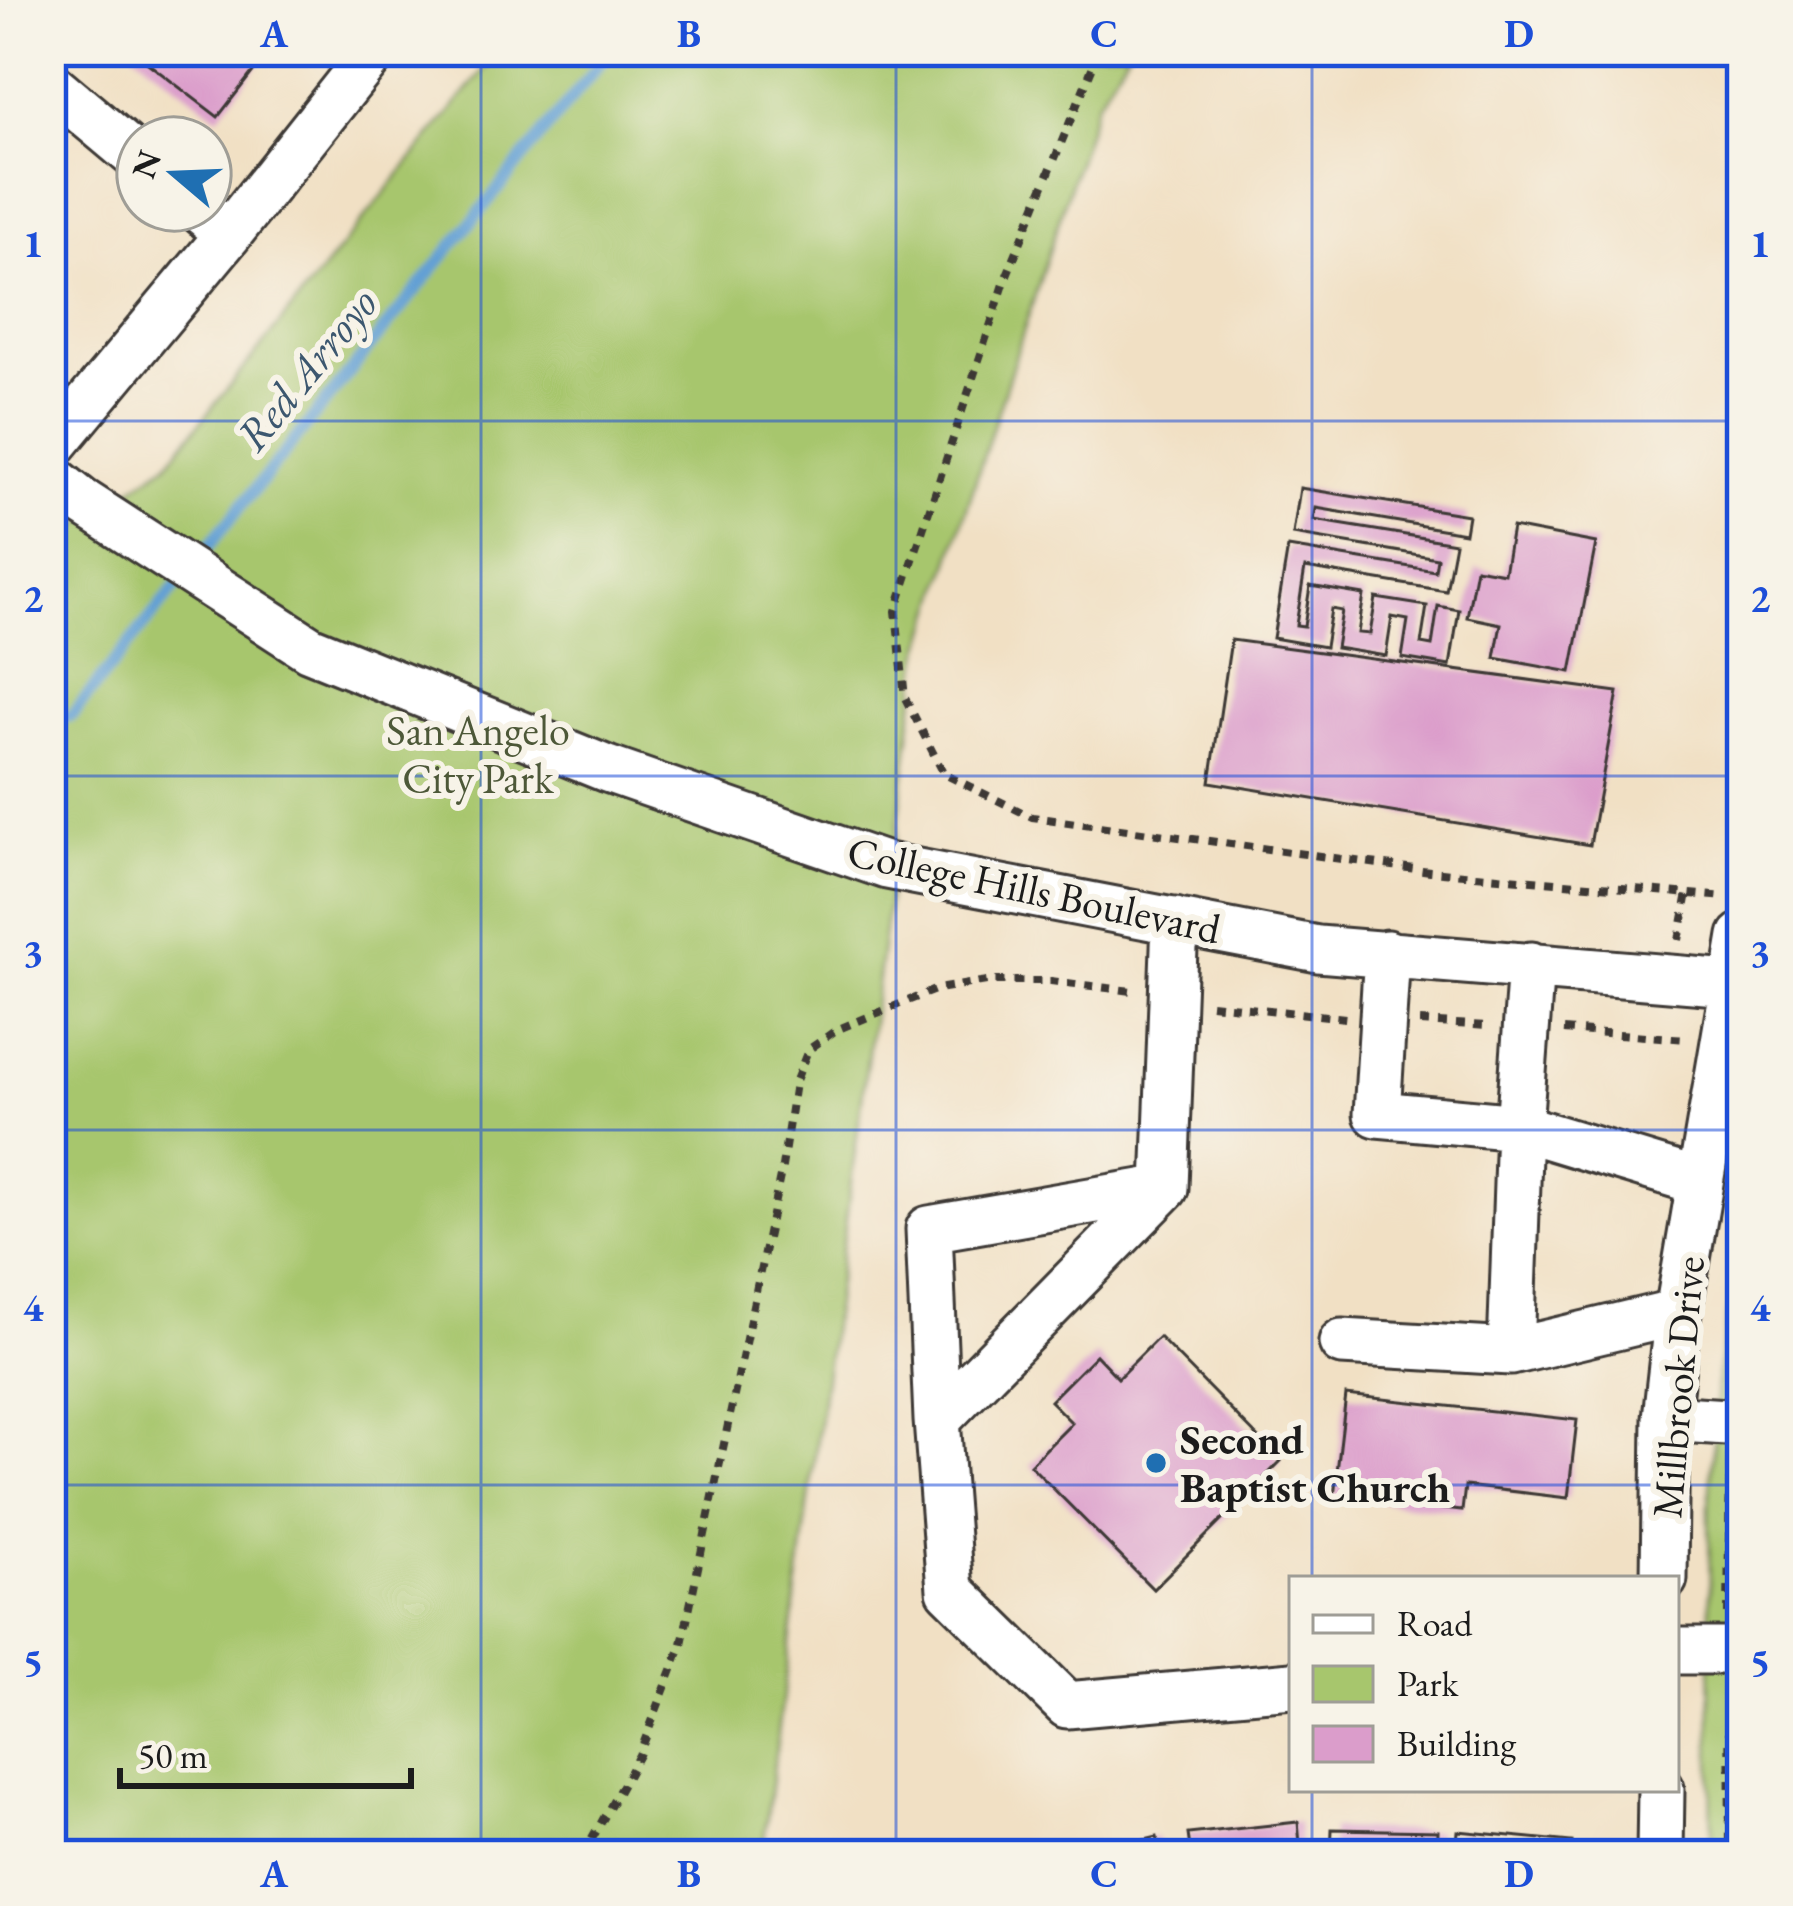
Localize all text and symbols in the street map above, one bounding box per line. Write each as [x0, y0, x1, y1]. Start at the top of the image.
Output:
text: A [259, 8, 289, 59]
text: B [677, 8, 701, 59]
text: C [1090, 8, 1118, 59]
text: D [1504, 8, 1534, 59]
north arrow [114, 114, 234, 234]
text: N [121, 144, 171, 184]
text: 1 [23, 218, 43, 269]
text: 1 [1750, 218, 1770, 269]
water label: Red Arroyo [223, 275, 389, 463]
text: 2 [23, 573, 44, 624]
text: 2 [1750, 573, 1771, 624]
park label: San Angelo City Park [386, 703, 570, 806]
street label: College Hills Boulevard [843, 824, 1226, 957]
text: 3 [23, 928, 43, 979]
text: 3 [1750, 928, 1770, 979]
street label: Millbrook Drive [1639, 1254, 1717, 1520]
text: 4 [23, 1282, 44, 1333]
text: 4 [1750, 1282, 1771, 1333]
place label: Second Baptist Church [1180, 1412, 1450, 1515]
marker: Second Baptist Church [1143, 1450, 1169, 1476]
legend [1289, 1576, 1679, 1792]
text: Road [1397, 1600, 1473, 1647]
text: 5 [23, 1637, 43, 1688]
text: 5 [1750, 1637, 1770, 1688]
text: Park [1397, 1660, 1459, 1707]
scale bar [120, 1714, 411, 1788]
text: Building [1397, 1720, 1517, 1767]
text: 50 m [138, 1732, 208, 1779]
text: A [259, 1848, 289, 1899]
text: B [677, 1848, 701, 1899]
text: C [1090, 1848, 1118, 1899]
text: D [1504, 1848, 1534, 1899]

